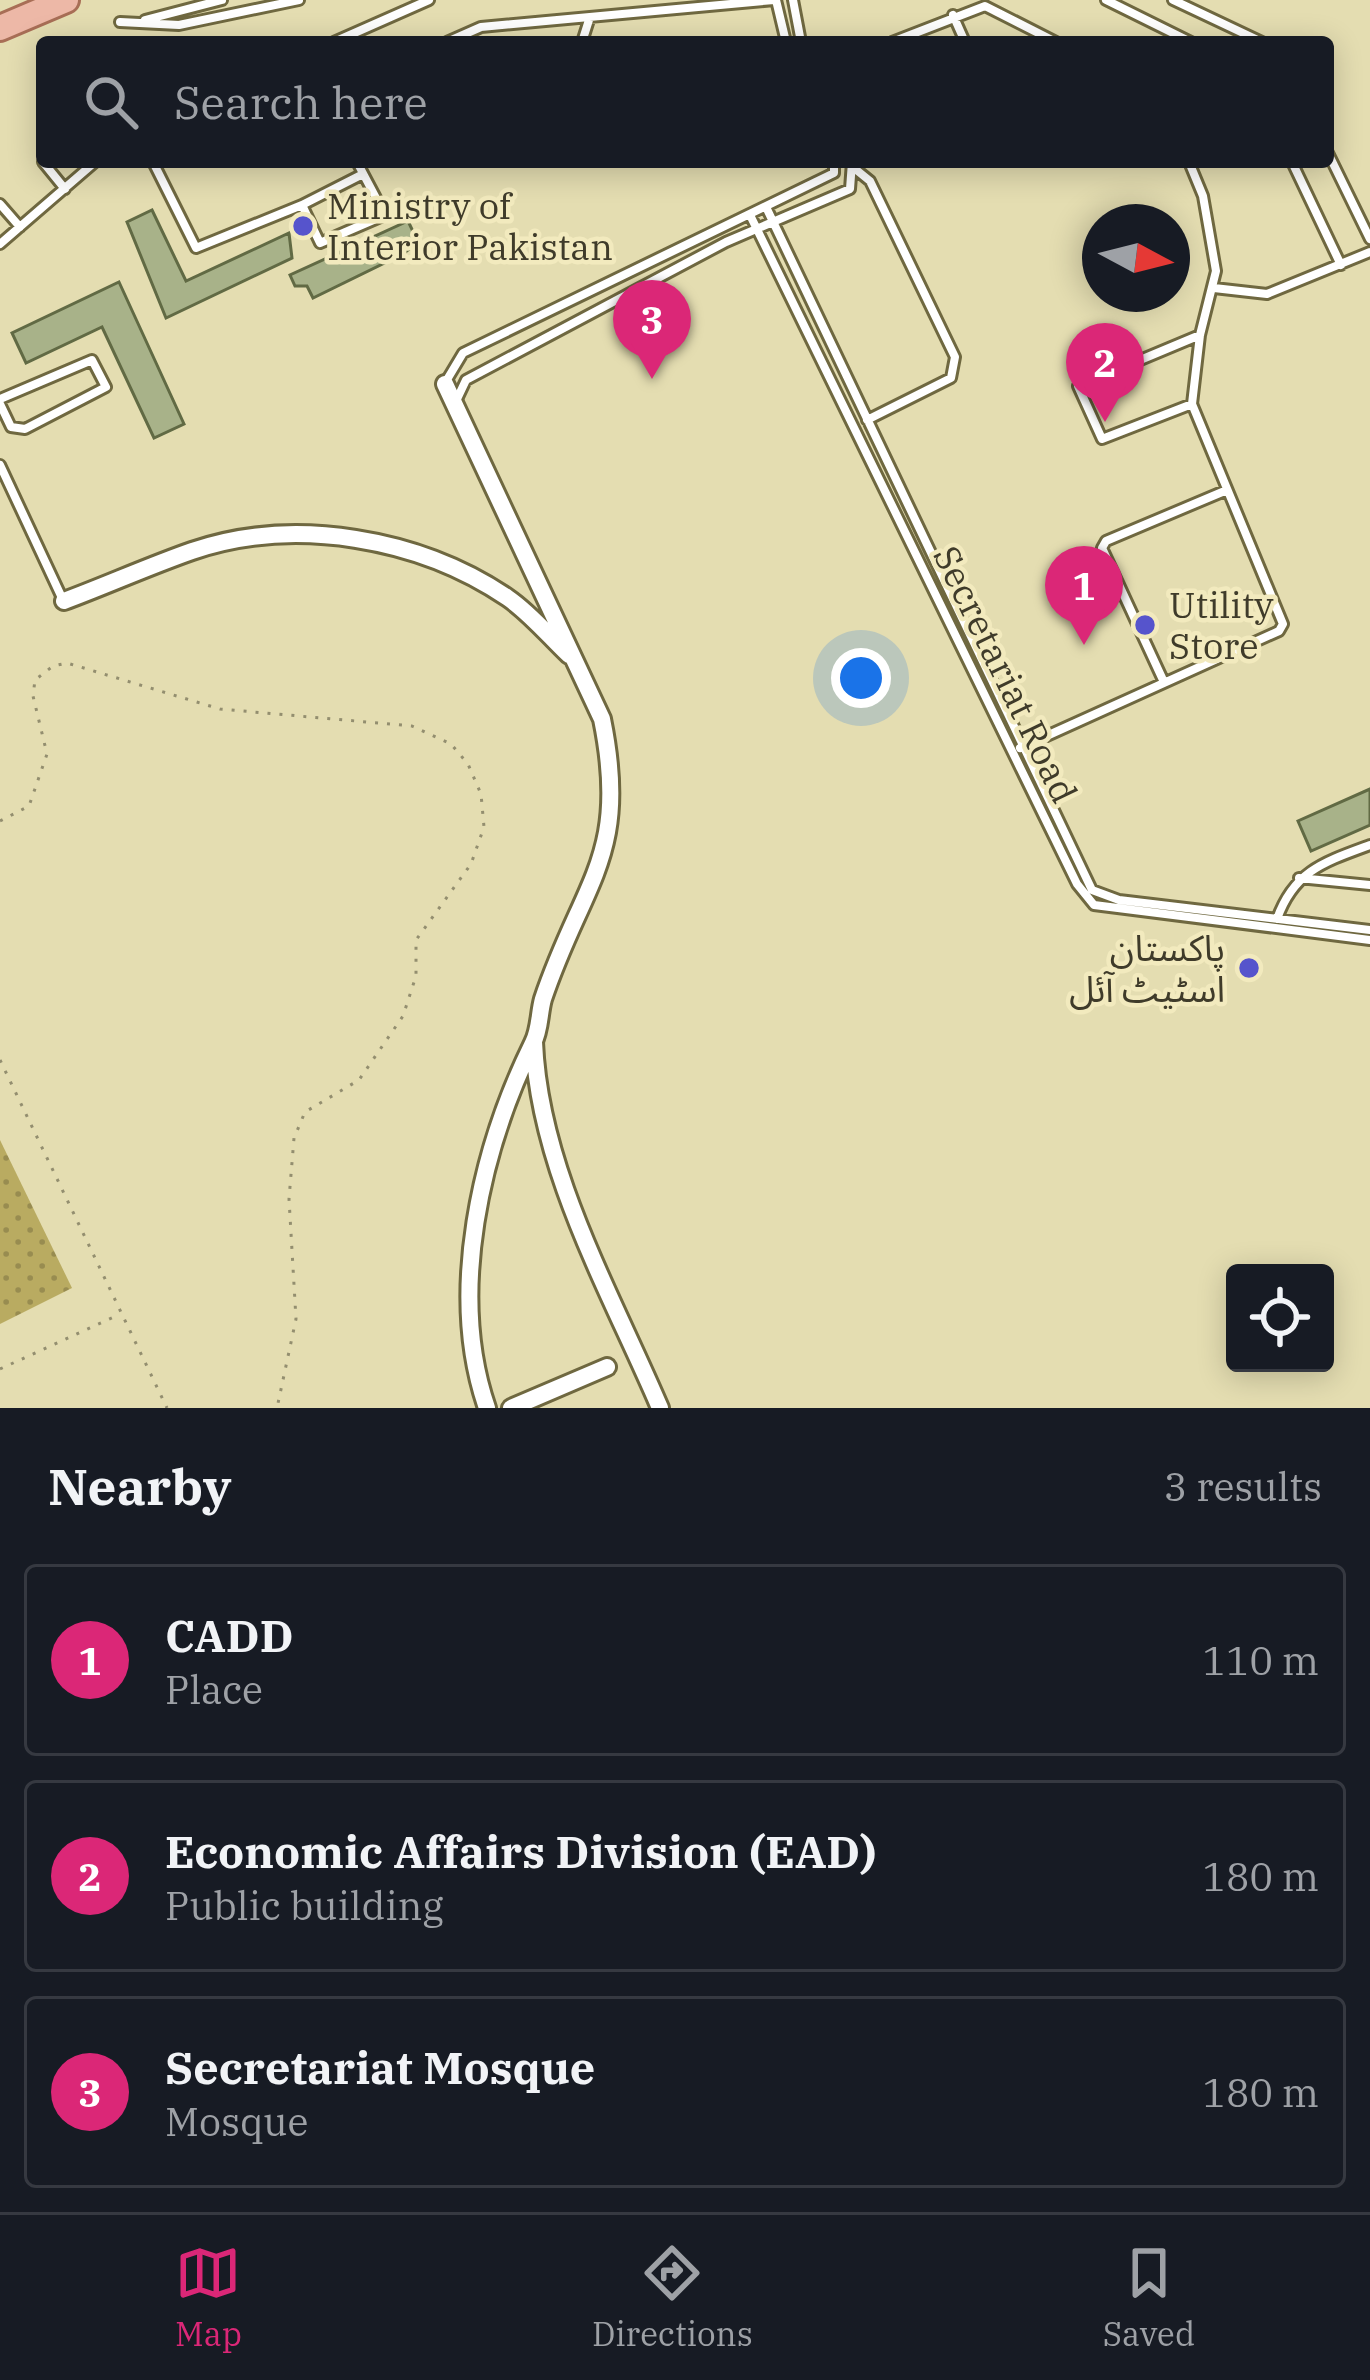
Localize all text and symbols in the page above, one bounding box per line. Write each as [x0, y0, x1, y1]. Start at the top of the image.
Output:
search box [36, 36, 1334, 168]
icon: search [78, 69, 144, 135]
text: Search here [174, 73, 428, 131]
place label: Ministry of Interior Pakistan [327, 182, 613, 270]
north arrow [1082, 204, 1190, 312]
marker: Ministry of Interior Pakistan [290, 213, 316, 239]
pin: 3 [613, 280, 691, 379]
pin: 2 [1066, 323, 1144, 422]
street label: Secretariat Road [923, 538, 1089, 810]
pin: 1 [1045, 546, 1123, 645]
place label: Utility Store [1169, 581, 1274, 669]
marker: Utility Store [1132, 612, 1158, 638]
your location [831, 648, 891, 708]
place label: پاکستان اسٹیٹ آئل [1069, 924, 1225, 1012]
marker: پاکستان اسٹیٹ آئل [1236, 955, 1262, 981]
map controls [1226, 1264, 1334, 1372]
button: locate [1226, 1264, 1334, 1372]
text: Nearby [48, 1453, 232, 1519]
text: 3 results [1164, 1461, 1322, 1512]
text: CADD [165, 1606, 294, 1664]
text: 1 [78, 1635, 102, 1686]
text: 110 m [1203, 1635, 1319, 1686]
text: Place [165, 1664, 263, 1715]
text: Economic Affairs Division (EAD) [165, 1822, 876, 1880]
text: 2 [78, 1851, 102, 1902]
text: 180 m [1203, 1851, 1319, 1902]
text: Public building [165, 1880, 444, 1931]
text: Secretariat Mosque [165, 2038, 595, 2096]
text: 3 [78, 2067, 102, 2118]
text: 180 m [1203, 2067, 1319, 2118]
text: Mosque [165, 2096, 308, 2147]
tab: Map [175, 2240, 242, 2355]
tab: Directions [592, 2240, 753, 2355]
tab: Saved [1103, 2240, 1195, 2355]

